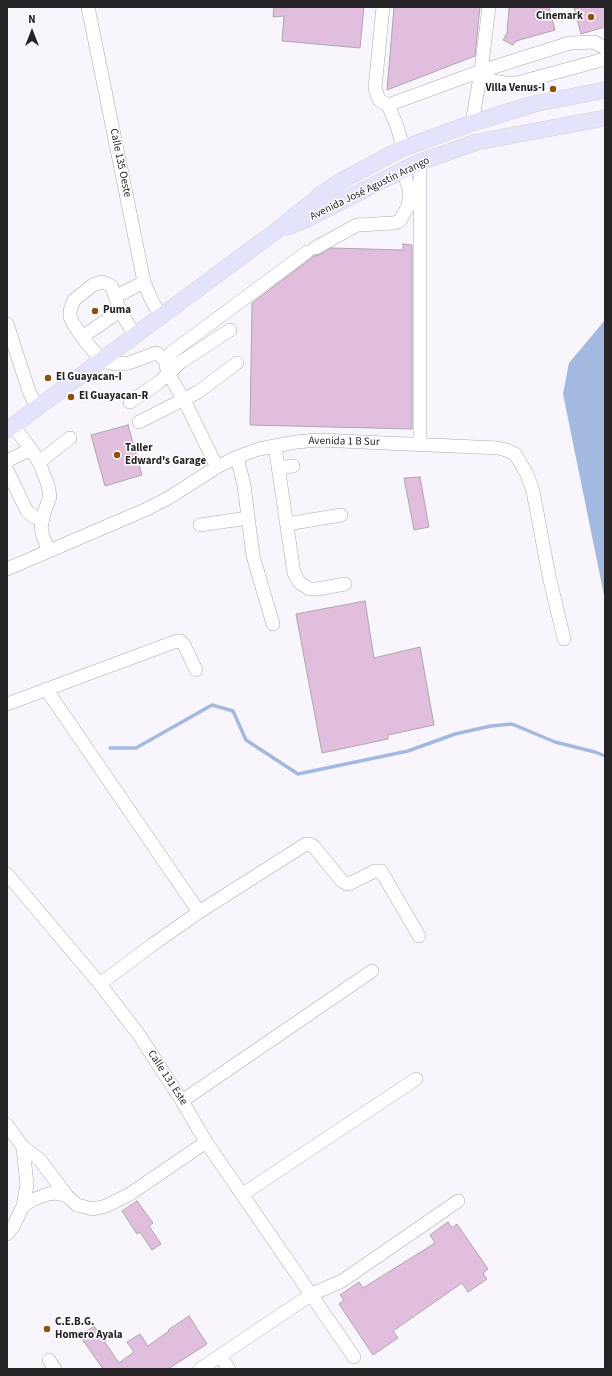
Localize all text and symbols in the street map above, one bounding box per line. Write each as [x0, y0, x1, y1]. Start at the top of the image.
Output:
place label: Cinemark [536, 10, 583, 24]
north arrow [12, 12, 52, 52]
text: N [28, 12, 36, 27]
marker: Cinemark [586, 12, 596, 22]
place label: Villa Venus-I [485, 82, 545, 96]
marker: Villa Venus-I [548, 84, 558, 94]
street label: Calle 135 Oeste [106, 127, 134, 199]
street label: Avenida José Agustín Arango [308, 154, 432, 224]
place label: Puma [103, 304, 131, 318]
marker: Puma [90, 306, 100, 316]
place label: El Guayacan-I [56, 371, 122, 385]
marker: El Guayacan-I [43, 373, 53, 383]
place label: El Guayacan-R [79, 390, 148, 404]
marker: El Guayacan-R [66, 392, 76, 402]
street label: Avenida 1 B Sur [308, 435, 380, 449]
place label: Taller Edward's Garage [125, 442, 206, 468]
marker: Taller Edward's Garage [112, 450, 122, 460]
street label: Calle 131 Este [144, 1048, 190, 1108]
place label: C.E.B.G. Homero Ayala [55, 1316, 123, 1342]
marker: C.E.B.G. Homero Ayala [42, 1324, 52, 1334]

